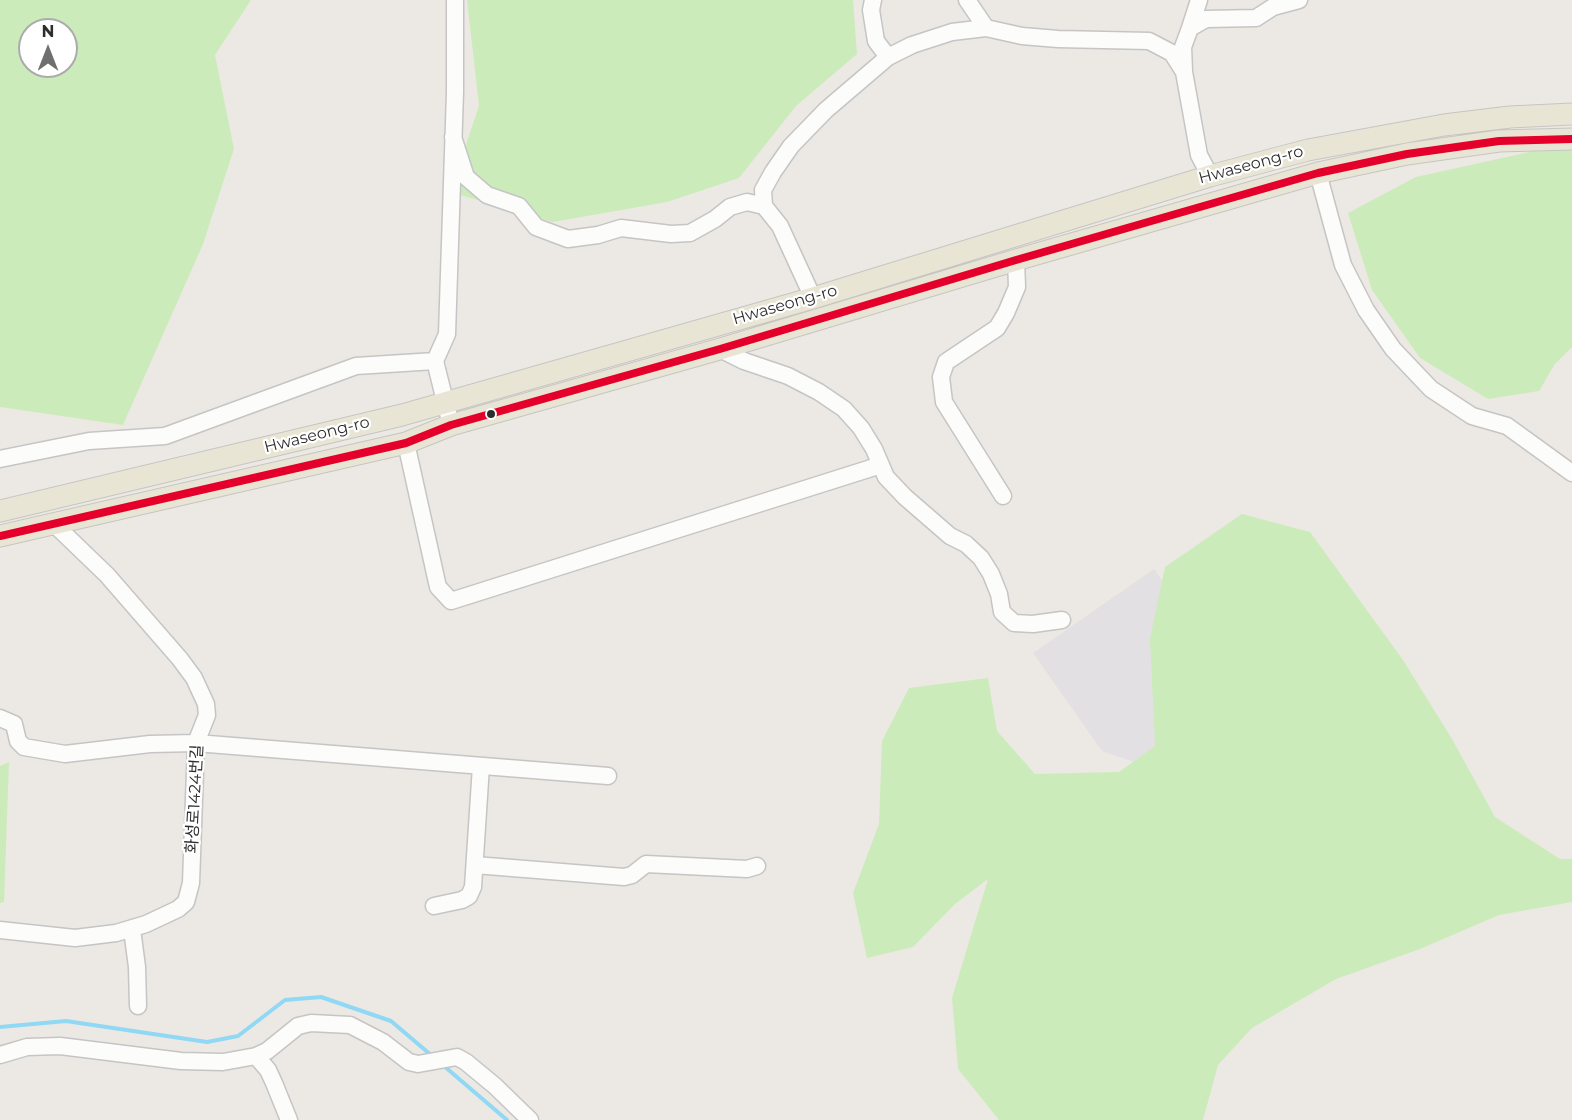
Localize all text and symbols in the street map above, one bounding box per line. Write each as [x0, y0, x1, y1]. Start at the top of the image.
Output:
north arrow [18, 18, 78, 78]
text: N [42, 22, 54, 41]
street label: Hwaseong-ro [1196, 142, 1306, 188]
street label: Hwaseong-ro [731, 281, 839, 329]
unlabelled marker [485, 408, 497, 420]
street label: Hwaseong-ro [262, 413, 372, 457]
street label: 화성로1424번길 [183, 744, 207, 854]

